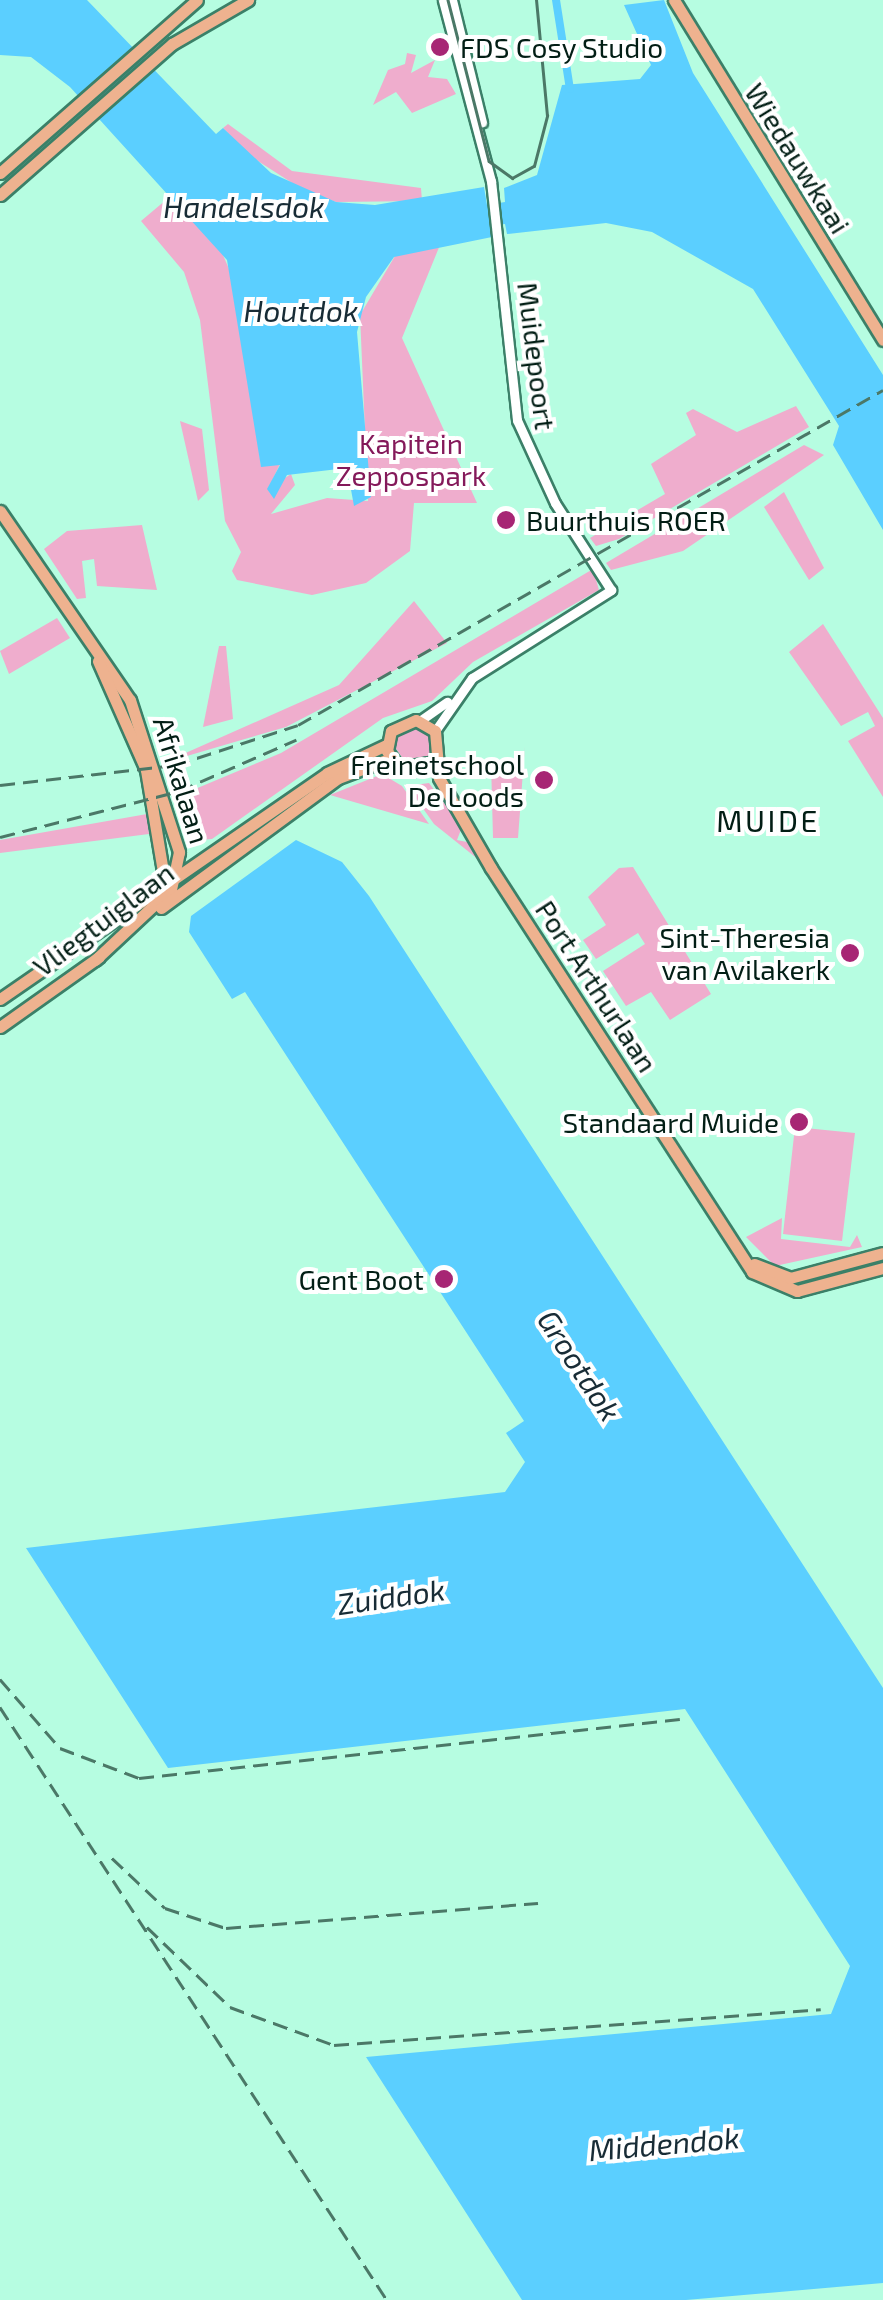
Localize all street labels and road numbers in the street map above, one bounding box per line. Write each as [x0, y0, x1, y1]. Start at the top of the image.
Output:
street label: Wiedauwkaai [738, 77, 858, 239]
street label: Muidepoort [511, 280, 563, 432]
street label: Afrikalaan [147, 712, 217, 848]
street label: Vliegtuiglaan [26, 855, 180, 983]
street label: Port Arthurlaan [529, 894, 665, 1078]

